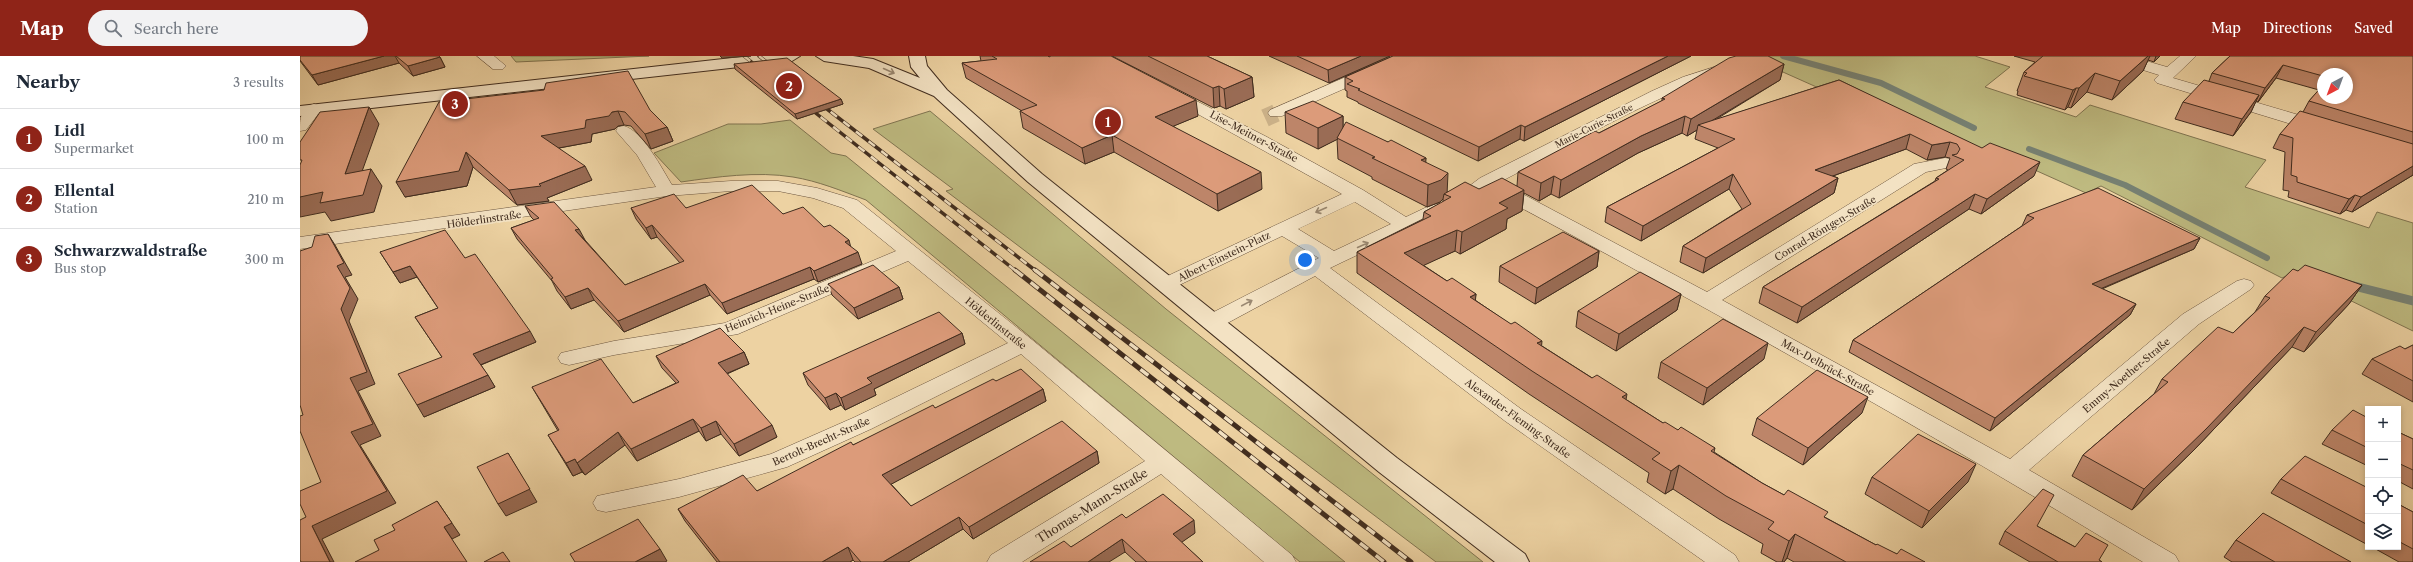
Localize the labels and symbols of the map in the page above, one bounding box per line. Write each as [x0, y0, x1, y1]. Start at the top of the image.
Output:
one-way arrow [882, 68, 894, 75]
north arrow [2317, 68, 2353, 104]
pin: 2 [776, 71, 802, 101]
pin: 3 [442, 89, 468, 119]
street label: Marie-Curie-Straße [1553, 101, 1635, 150]
pin: 1 [1095, 107, 1121, 137]
street label: Lise-Meitner-Straße [1208, 108, 1300, 165]
street label: Conrad-Röntgen-Straße [1772, 193, 1879, 264]
one-way arrow [1316, 207, 1328, 214]
street label: Hölderlinstraße [446, 208, 523, 231]
street label: Albert-Einstein-Platz [1175, 228, 1273, 285]
one-way arrow [1357, 241, 1369, 248]
your location [1295, 250, 1315, 270]
street label: Heinrich-Heine-Straße [723, 281, 832, 335]
street label: Hölderlinstraße [962, 295, 1029, 352]
one-way arrow [1241, 299, 1253, 307]
street label: Emmy-Noether-Straße [2080, 335, 2173, 416]
street label: Max-Delbrück-Straße [1779, 336, 1877, 399]
street label: Alexander-Fleming-Straße [1461, 375, 1574, 462]
street label: Bertolt-Brecht-Straße [770, 414, 872, 469]
street label: Thomas-Mann-Straße [1033, 465, 1150, 546]

